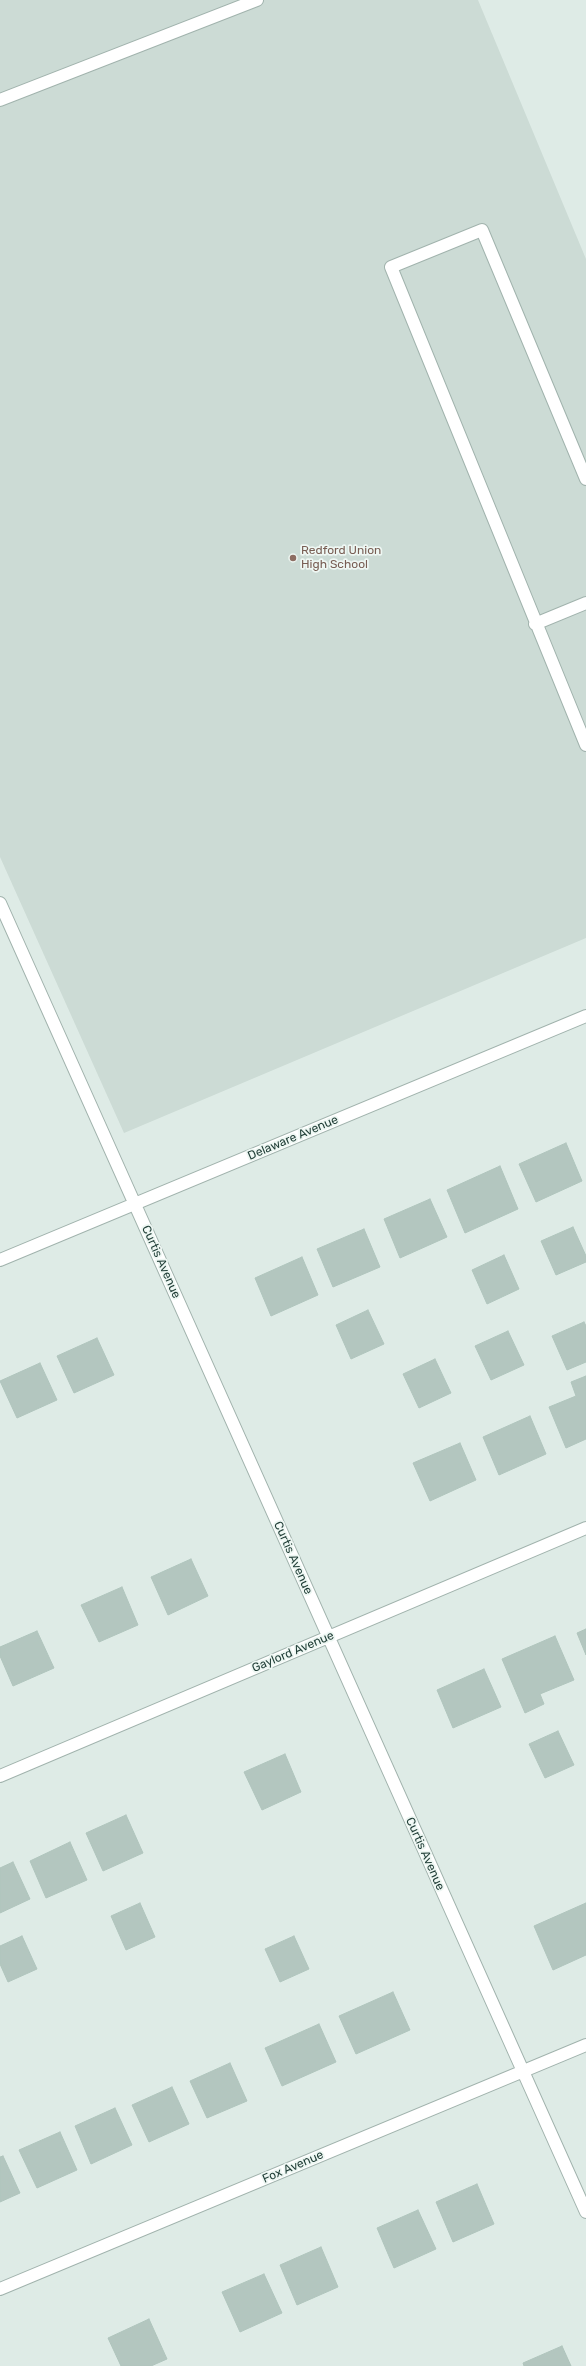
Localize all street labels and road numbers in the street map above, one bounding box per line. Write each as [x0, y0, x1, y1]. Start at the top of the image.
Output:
street label: Delaware Avenue [246, 1112, 340, 1164]
street label: Curtis Avenue [138, 1223, 184, 1301]
street label: Curtis Avenue [270, 1519, 316, 1597]
street label: Gaylord Avenue [250, 1628, 336, 1676]
street label: Curtis Avenue [402, 1815, 448, 1893]
street label: Fox Avenue [260, 2148, 326, 2186]

